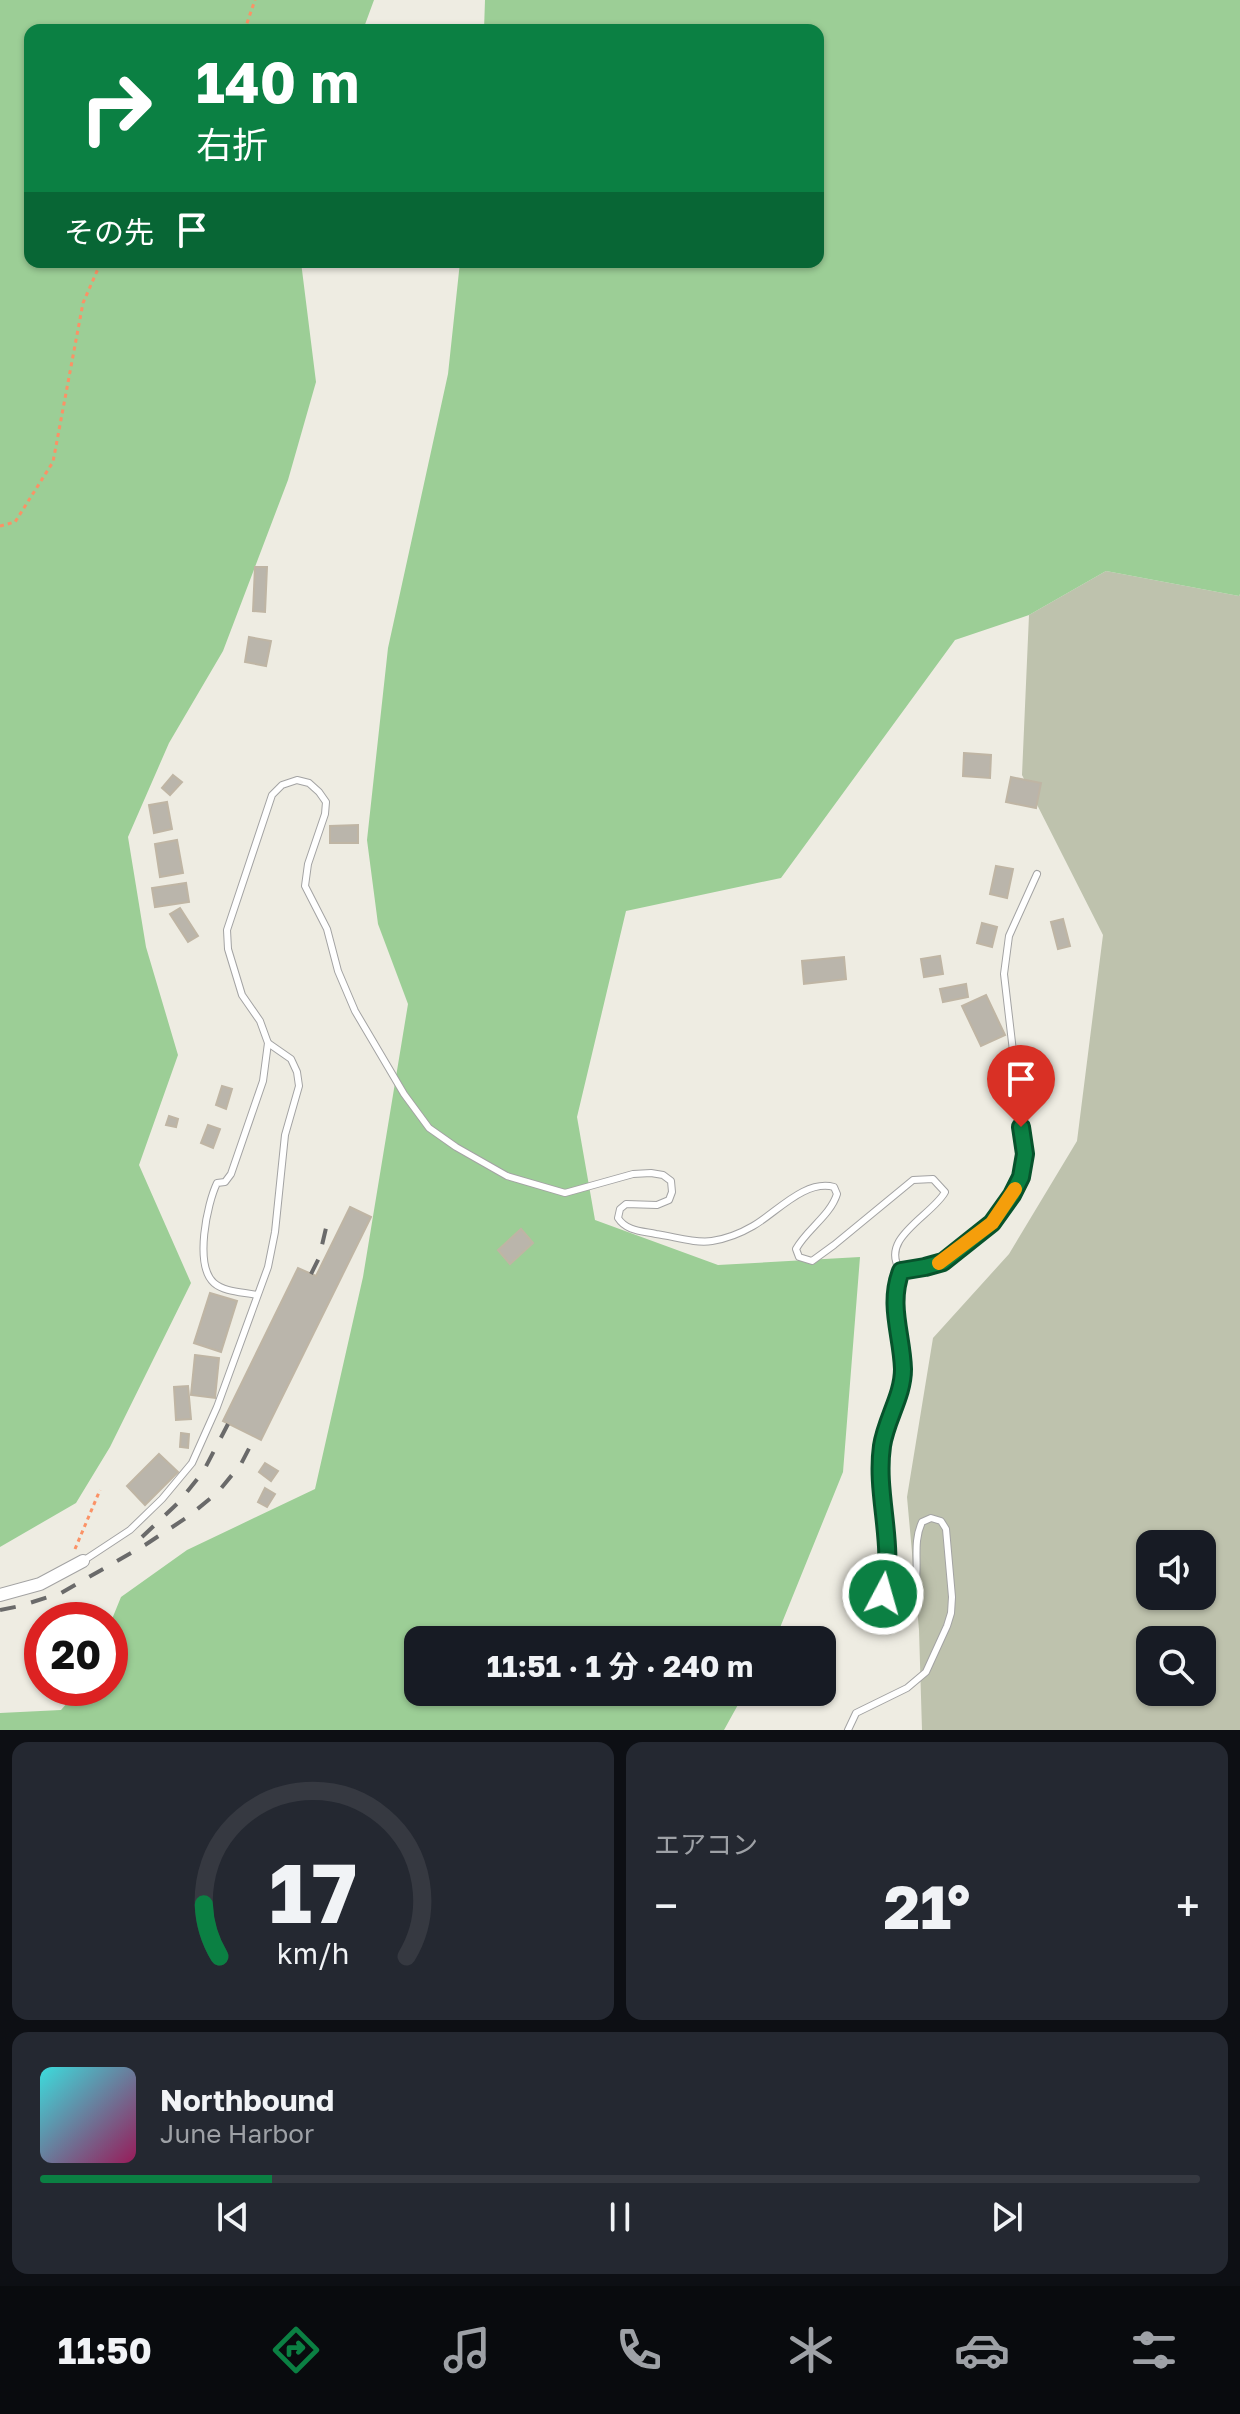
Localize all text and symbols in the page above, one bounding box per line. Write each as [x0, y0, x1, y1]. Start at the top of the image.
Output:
text: 140 m [196, 48, 359, 115]
icon: right [64, 56, 168, 160]
text: 右折 [196, 123, 268, 166]
icon: arrive [170, 208, 214, 252]
text: その先 [64, 214, 154, 250]
pin [987, 1045, 1055, 1127]
icon: arrive [999, 1057, 1043, 1101]
map controls [1136, 1530, 1216, 1706]
button: sound [1136, 1530, 1216, 1610]
position arrow [841, 1552, 925, 1636]
speed limit sign: 20 [24, 1602, 128, 1706]
button: search [1136, 1626, 1216, 1706]
text: 11:51 · 1 分 · 240 m [487, 1648, 753, 1684]
text: エアコン [654, 1829, 758, 1860]
text: 17 [269, 1841, 357, 1941]
text: 21° [884, 1870, 970, 1942]
text: − [654, 1879, 678, 1932]
text: + [1176, 1879, 1200, 1932]
text: km/h [277, 1936, 349, 1970]
text: Northbound [160, 2082, 334, 2118]
text: June Harbor [160, 2118, 314, 2149]
icon: previous [211, 2195, 255, 2239]
icon: pause [598, 2195, 642, 2239]
icon: next [985, 2195, 1029, 2239]
icon: directions [268, 2322, 324, 2378]
icon: music [439, 2322, 495, 2378]
icon: phone [611, 2322, 667, 2378]
icon: climate [783, 2322, 839, 2378]
icon: car [954, 2322, 1010, 2378]
icon: filters [1126, 2322, 1182, 2378]
text: 11:50 [58, 2329, 152, 2372]

